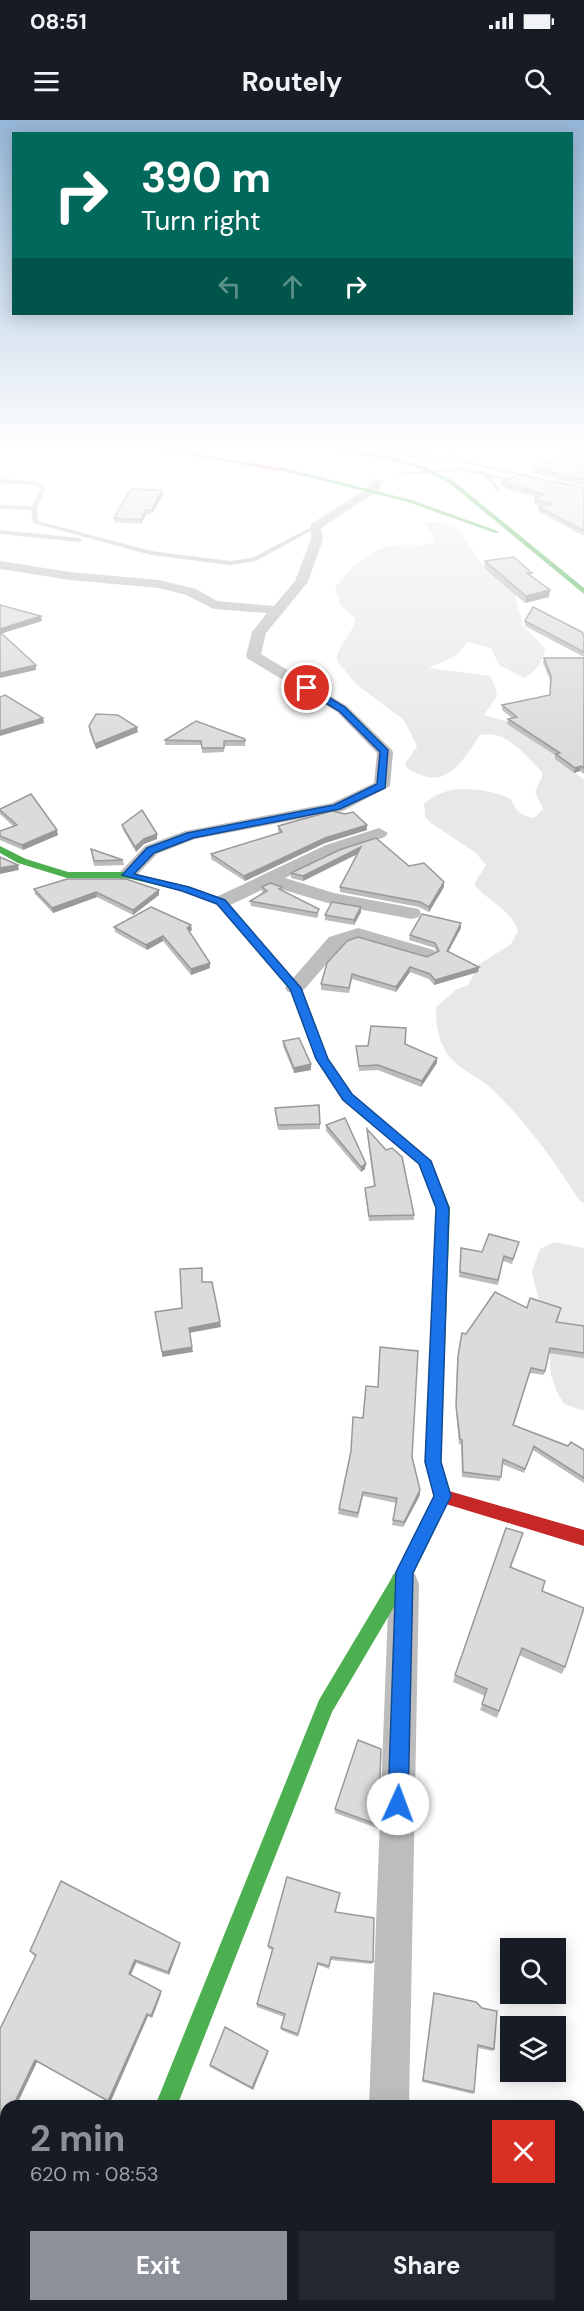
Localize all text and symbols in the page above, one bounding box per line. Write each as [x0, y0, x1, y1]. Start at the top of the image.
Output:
text: 08:51 [30, 7, 87, 36]
text: Routely [242, 64, 342, 99]
icon: menu [30, 65, 63, 98]
icon: search [521, 65, 554, 98]
text: 390 m [141, 150, 271, 205]
icon: right [42, 156, 120, 234]
text: Turn right [141, 203, 261, 238]
icon: left [213, 270, 246, 303]
icon: ahead [276, 270, 309, 303]
icon: right [339, 270, 372, 303]
pin [281, 662, 332, 713]
icon: arrive [290, 671, 323, 704]
position arrow [366, 1772, 430, 1836]
map controls [500, 1938, 566, 2082]
button: search [500, 1938, 566, 2004]
button: layers [500, 2016, 566, 2082]
text: 2 min [30, 2115, 125, 2162]
button: close [492, 2120, 555, 2183]
text: 620 m · 08:53 [30, 2161, 159, 2187]
button: Exit [30, 2231, 287, 2300]
button: Share [299, 2231, 555, 2300]

